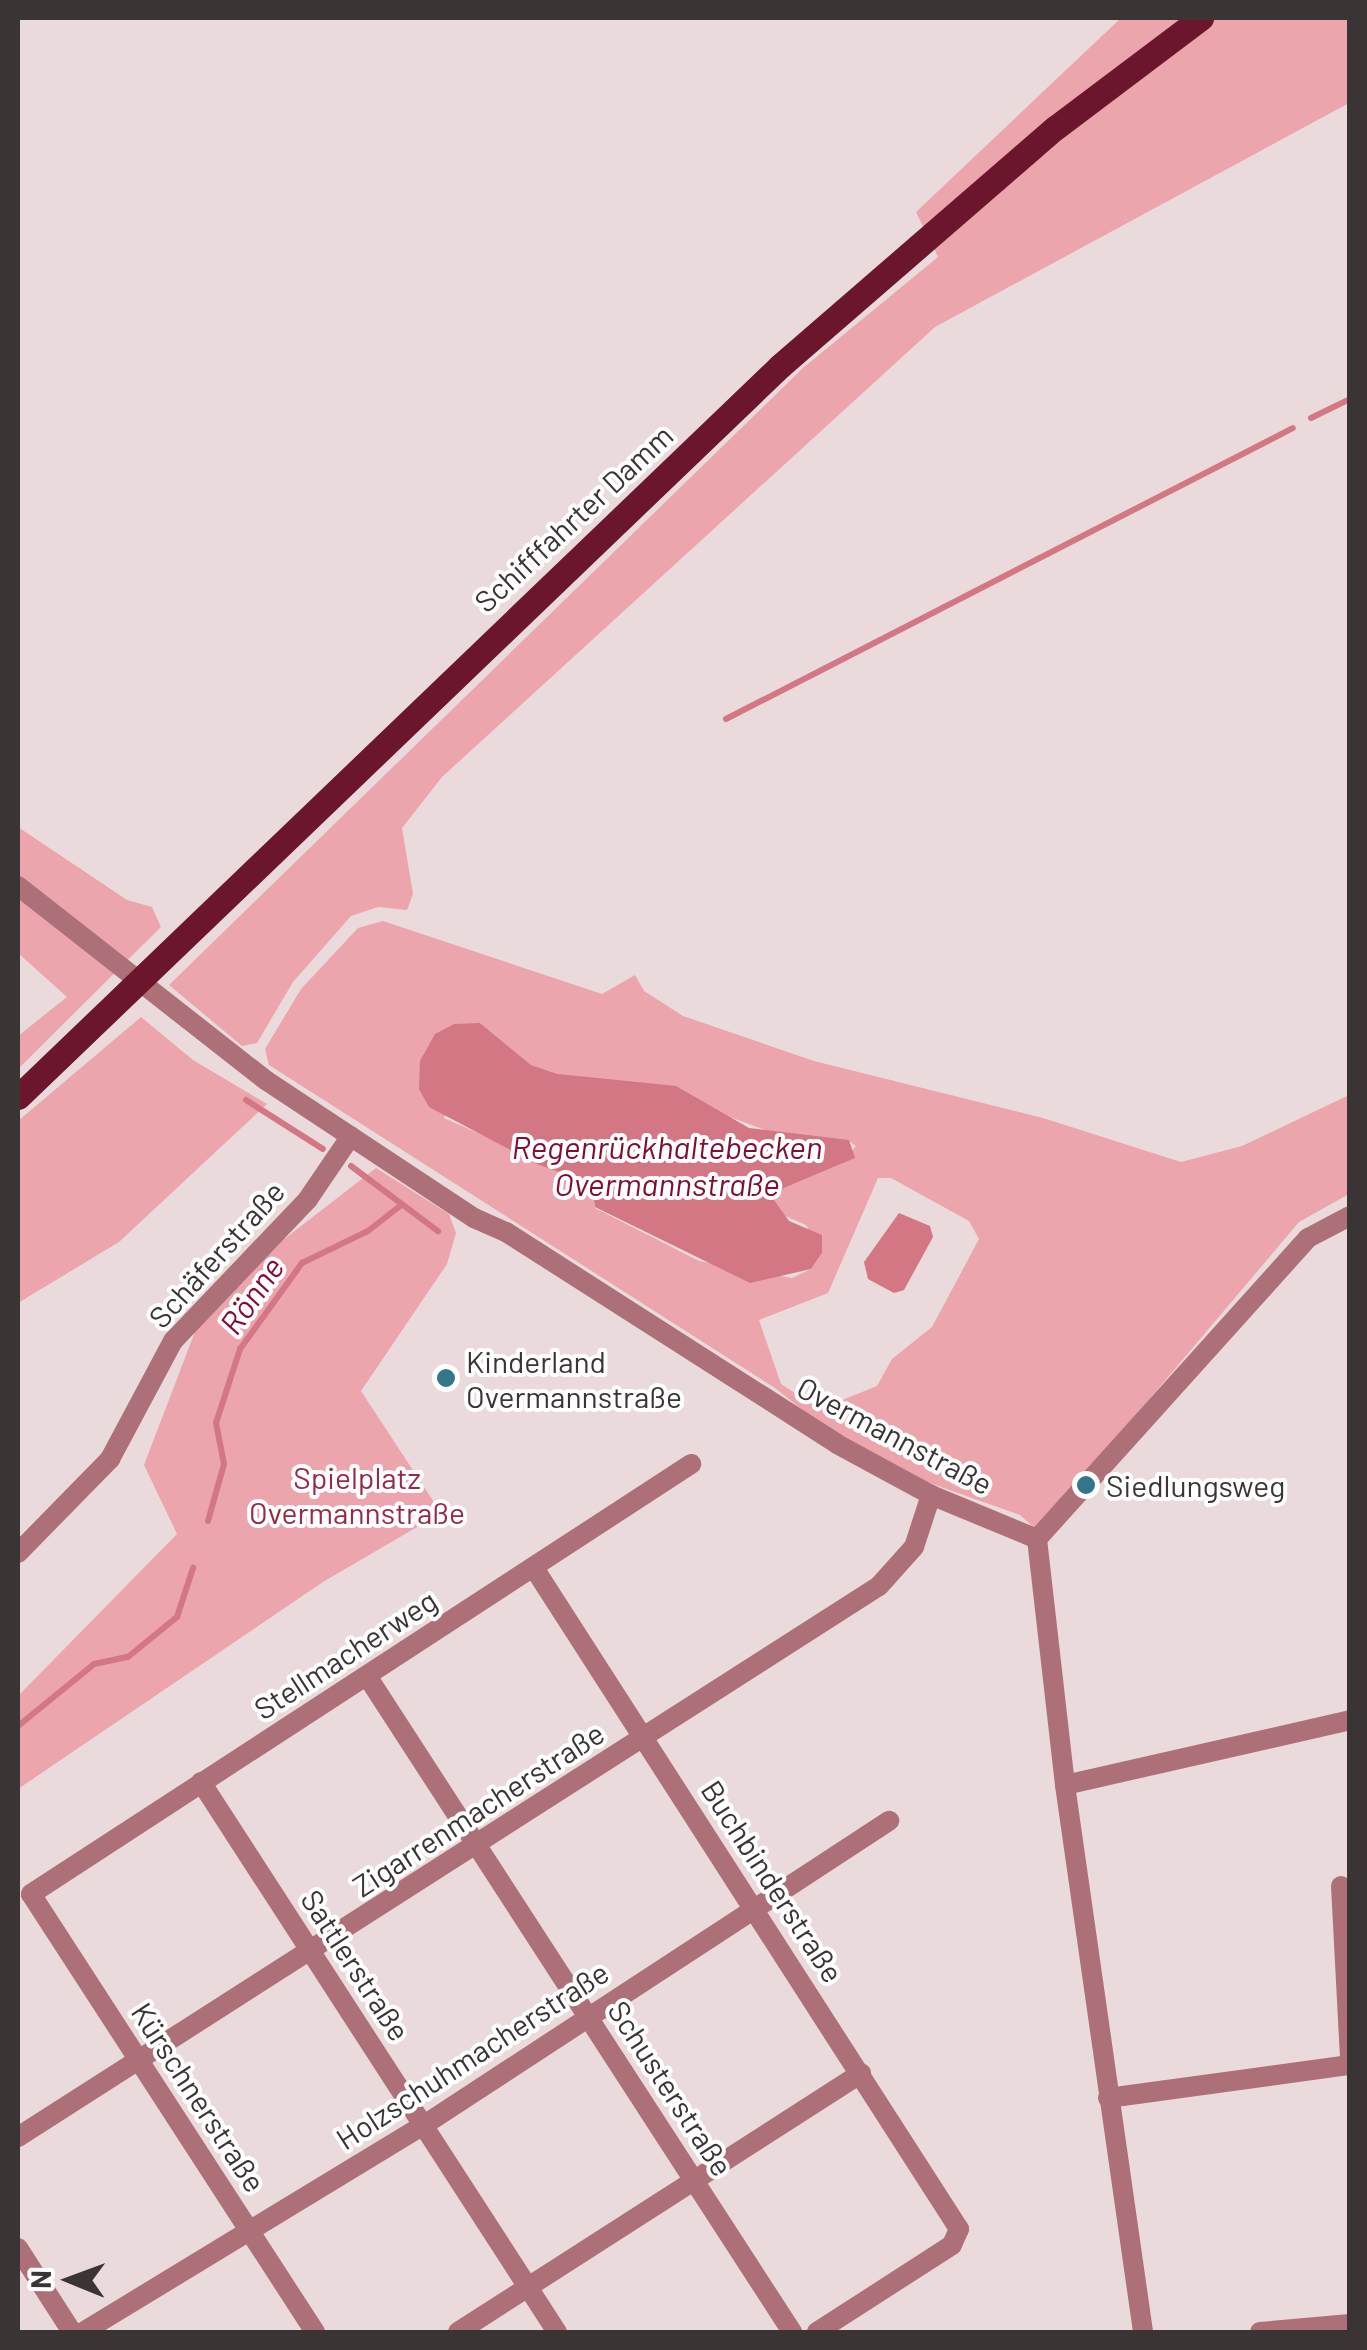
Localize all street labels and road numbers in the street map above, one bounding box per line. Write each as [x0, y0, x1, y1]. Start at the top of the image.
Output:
street label: Schifffahrter Damm [466, 417, 680, 619]
street label: Schäferstraße [141, 1173, 291, 1335]
street label: Overmannstraße [791, 1368, 999, 1502]
street label: Stellmacherweg [247, 1582, 443, 1726]
street label: Zigarrenmacherstraße [346, 1714, 610, 1904]
street label: Buchbinderstraße [694, 1773, 852, 1989]
street label: Sattlerstraße [294, 1883, 418, 2047]
street label: Holzschuhmacherstraße [329, 1953, 615, 2157]
street label: Schusterstraße [601, 1994, 741, 2182]
street label: Kürschnerstraße [124, 1996, 274, 2198]

